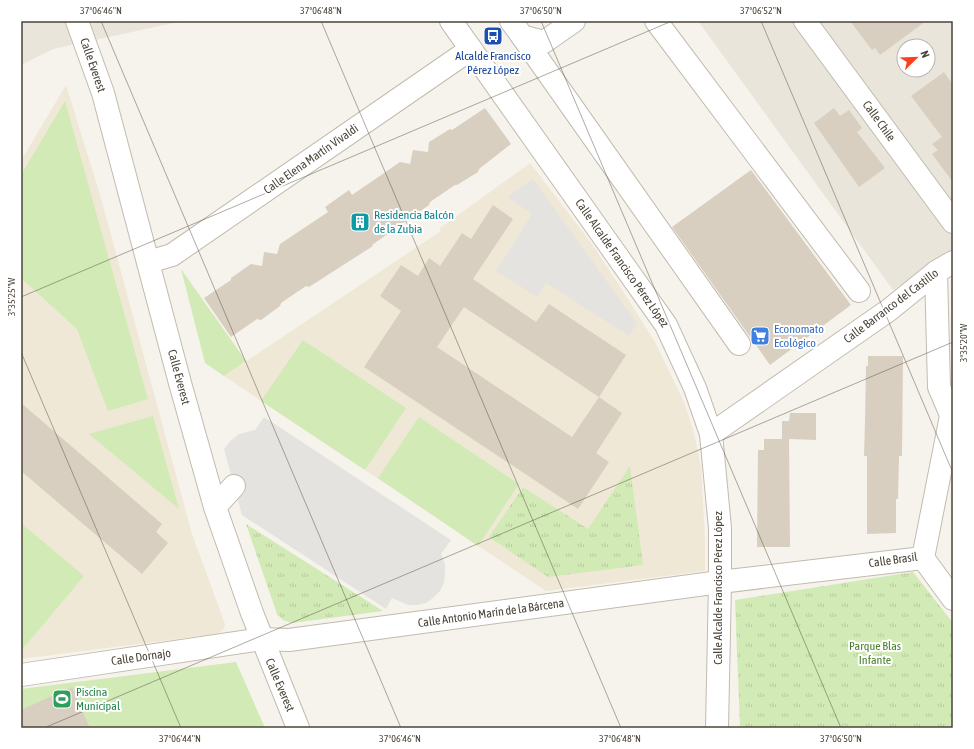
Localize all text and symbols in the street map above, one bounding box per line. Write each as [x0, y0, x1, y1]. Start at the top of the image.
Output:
text: 37°06'46"N [80, 5, 122, 16]
text: 37°06'48"N [300, 5, 342, 16]
text: 37°06'50"N [520, 5, 562, 16]
text: 37°06'52"N [740, 5, 782, 16]
bus stop icon: Alcalde Francisco Pérez López [482, 25, 504, 47]
street label: Calle Everest [77, 36, 109, 94]
north arrow [896, 38, 936, 78]
place label: Alcalde Francisco Pérez López [455, 49, 531, 77]
text: N [918, 49, 932, 59]
street label: Calle Chile [860, 98, 898, 144]
street label: Calle Elena Martín Vivaldi [261, 121, 361, 197]
street label: Calle Alcalde Francisco Pérez López [572, 196, 672, 330]
place label: Residencia Balcón de la Zubia [374, 208, 454, 236]
building icon: Residencia Balcón de la Zubia [349, 211, 371, 233]
street label: Calle Barranco del Castillo [841, 266, 941, 346]
text: 3°35'25"W [6, 277, 17, 316]
place label: Economato Ecológico [774, 322, 824, 350]
text: 3°35'20"W [958, 323, 969, 362]
supermarket icon: Economato Ecológico [749, 325, 771, 347]
street label: Calle Everest [165, 348, 193, 407]
street label: Calle Alcalde Francisco Pérez López [711, 511, 725, 665]
street label: Calle Brasil [868, 550, 919, 570]
street label: Calle Antonio Marín de la Bárcena [417, 596, 565, 630]
park label: Parque Blas Infante [849, 639, 901, 667]
street label: Calle Dornajo [110, 646, 172, 668]
street label: Calle Everest [263, 656, 298, 714]
place label: Piscina Municipal [76, 685, 121, 713]
sports icon: Piscina Municipal [51, 688, 73, 710]
text: 37°06'44"N [159, 733, 201, 744]
text: 37°06'46"N [379, 733, 421, 744]
text: 37°06'48"N [599, 733, 641, 744]
text: 37°06'50"N [820, 733, 862, 744]

